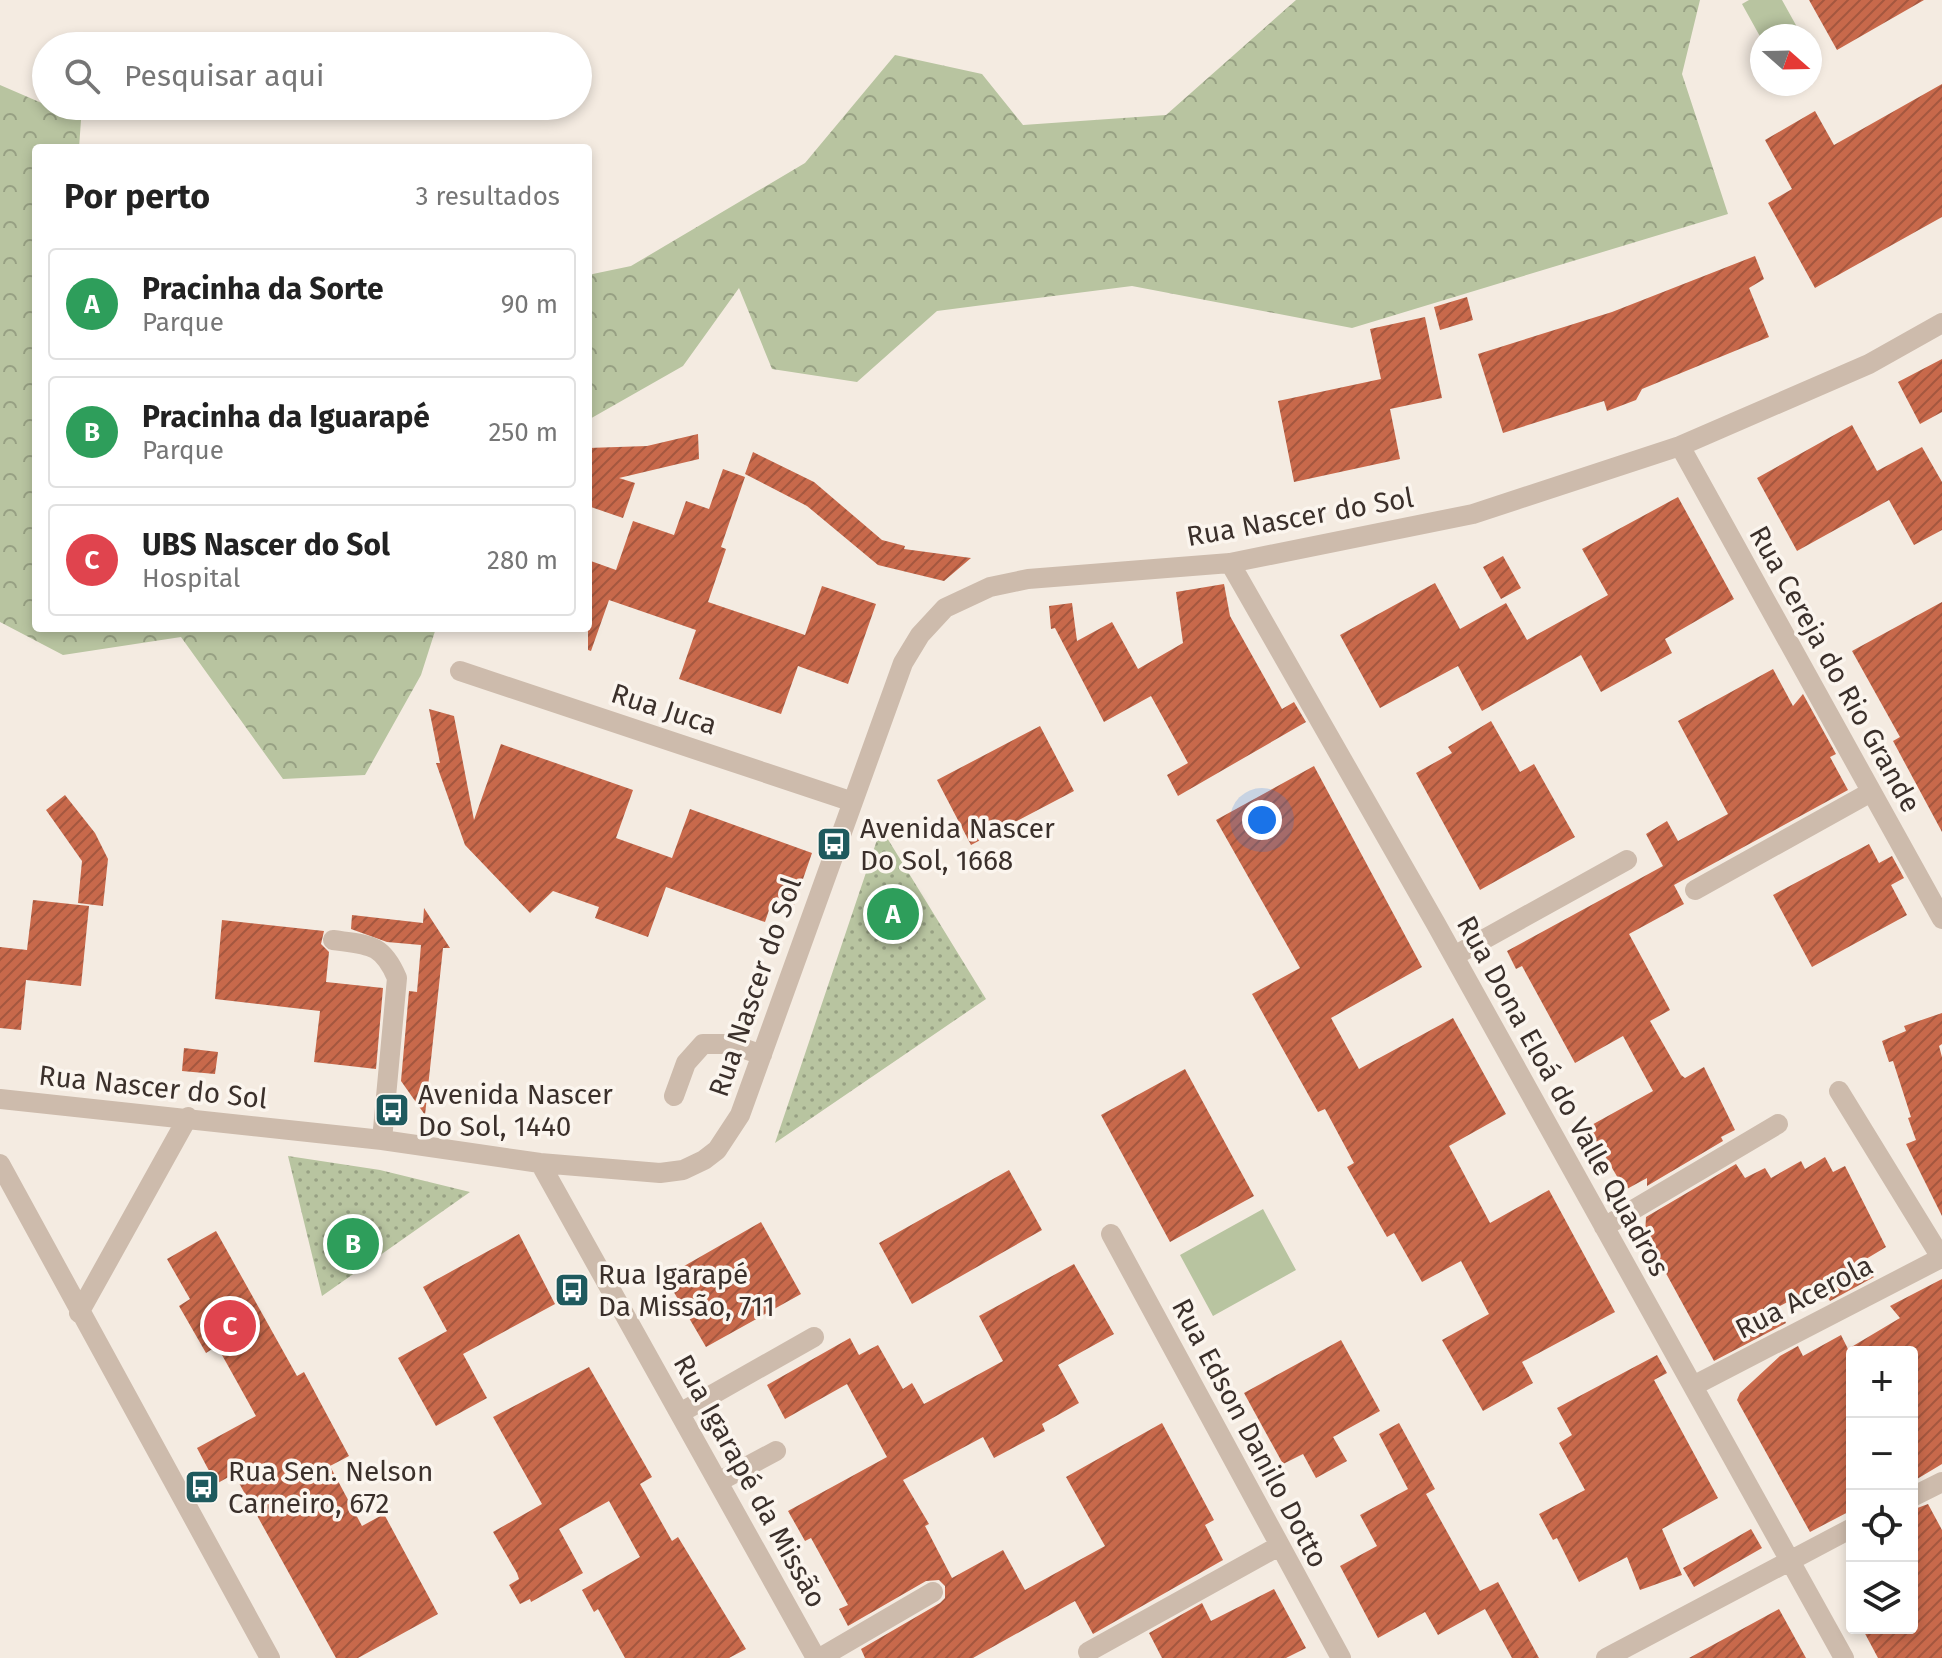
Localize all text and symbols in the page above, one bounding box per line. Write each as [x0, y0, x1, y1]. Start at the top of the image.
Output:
north arrow [1750, 24, 1822, 96]
search box [32, 32, 592, 120]
icon: search [60, 54, 104, 98]
text: Pesquisar aqui [124, 58, 325, 94]
text: Por perto [64, 176, 210, 217]
text: 3 resultados [416, 181, 560, 212]
text: Pracinha da Sorte [142, 271, 384, 307]
text: A [84, 289, 100, 320]
text: 90 m [501, 289, 558, 320]
text: Parque [142, 307, 224, 338]
text: Pracinha da Iguarapé [142, 399, 430, 435]
text: B [84, 417, 100, 448]
text: 250 m [488, 417, 558, 448]
text: Parque [142, 435, 224, 466]
street label: Rua Nascer do Sol [1184, 481, 1416, 553]
street label: Rua Cereja do Rio Grande [1742, 520, 1928, 818]
text: UBS Nascer do Sol [142, 527, 390, 563]
text: C [85, 545, 99, 576]
text: 280 m [487, 545, 558, 576]
text: Hospital [142, 563, 241, 594]
street label: Rua Juca [607, 676, 721, 742]
your location [1242, 800, 1282, 840]
place label: Avenida Nascer Do Sol, 1668 [860, 812, 1055, 877]
bus stop icon: Avenida Nascer Do Sol, 1668 [815, 825, 853, 863]
street label: Rua Nascer do Sol [702, 873, 808, 1101]
pin: A [867, 884, 919, 944]
street label: Rua Dona Eloá do Valle Quadros [1450, 910, 1676, 1282]
street label: Rua Nascer do Sol [37, 1059, 269, 1115]
place label: Avenida Nascer Do Sol, 1440 [418, 1078, 613, 1143]
bus stop icon: Avenida Nascer Do Sol, 1440 [373, 1091, 411, 1129]
pin: B [327, 1214, 379, 1274]
street label: Rua Acerola [1730, 1248, 1878, 1346]
place label: Rua Igarapé Da Missão, 711 [598, 1258, 775, 1323]
bus stop icon: Rua Igarapé Da Missão, 711 [553, 1271, 591, 1309]
street label: Rua Edson Danilo Dotto [1165, 1293, 1335, 1573]
pin: C [204, 1296, 256, 1356]
map controls [1846, 1346, 1918, 1634]
button: + [1846, 1346, 1918, 1418]
street label: Rua Igarapé da Missão [667, 1349, 833, 1613]
button: − [1846, 1418, 1918, 1490]
place label: Rua Sen. Nelson Carneiro, 672 [228, 1455, 433, 1520]
bus stop icon: Rua Sen. Nelson Carneiro, 672 [183, 1468, 221, 1506]
button: locate [1846, 1490, 1918, 1562]
button: layers [1846, 1562, 1918, 1634]

